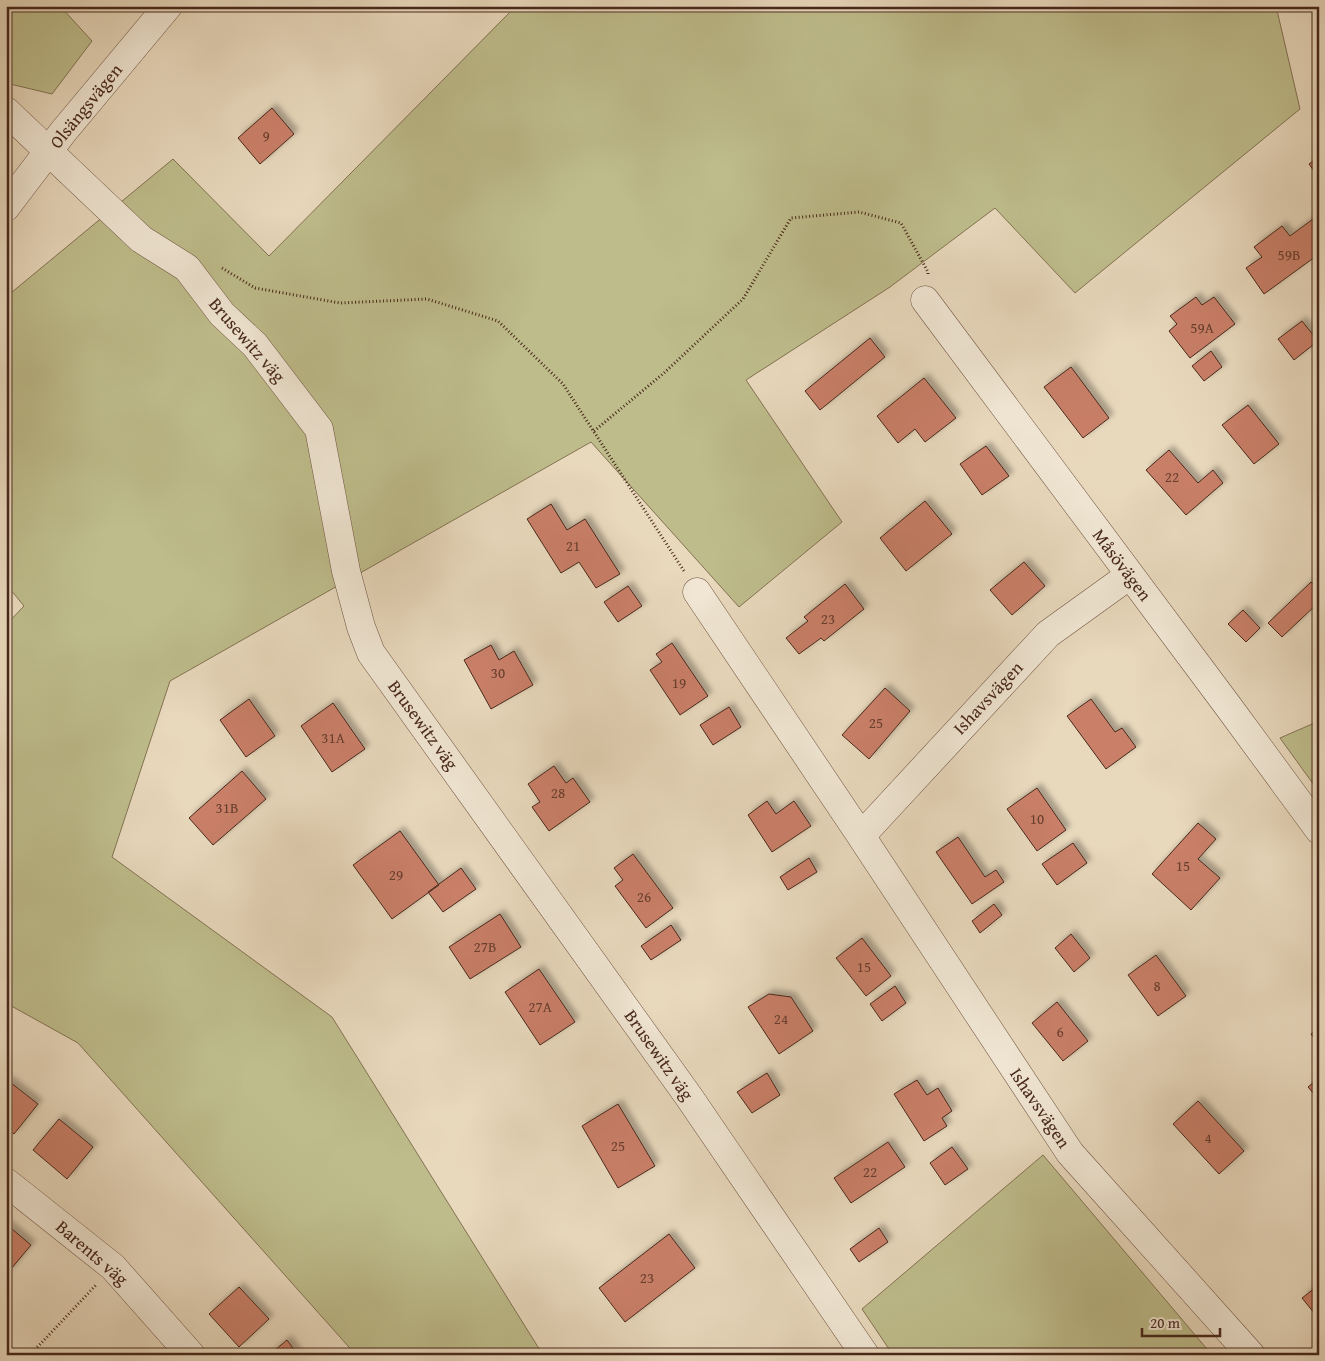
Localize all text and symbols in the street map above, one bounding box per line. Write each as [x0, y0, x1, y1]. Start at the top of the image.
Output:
street label: Olsängsvägen [43, 57, 128, 154]
house number: 9 [262, 125, 270, 146]
house number: 59B [1278, 244, 1300, 265]
street label: Brusewitz väg [203, 291, 292, 388]
house number: 59A [1190, 317, 1214, 338]
house number: 22 [1165, 466, 1179, 487]
street label: Måsövägen [1086, 523, 1159, 607]
house number: 21 [566, 535, 580, 556]
house number: 23 [821, 608, 835, 629]
street label: Ishavsvägen [946, 655, 1029, 741]
house number: 30 [491, 662, 505, 683]
house number: 19 [672, 672, 686, 693]
street label: Brusewitz väg [382, 674, 465, 775]
house number: 25 [869, 712, 883, 733]
house number: 31A [321, 727, 345, 748]
house number: 28 [551, 782, 565, 803]
house number: 31B [216, 797, 238, 818]
house number: 10 [1030, 808, 1044, 829]
house number: 15 [1176, 855, 1190, 876]
house number: 29 [389, 864, 403, 885]
house number: 26 [637, 886, 651, 907]
house number: 27B [474, 936, 496, 957]
house number: 15 [857, 956, 871, 977]
house number: 8 [1153, 975, 1161, 996]
house number: 27A [528, 996, 552, 1017]
street label: Brusewitz väg [618, 1004, 701, 1106]
house number: 24 [774, 1008, 788, 1029]
house number: 6 [1056, 1021, 1064, 1042]
street label: Ishavsvägen [1003, 1062, 1077, 1153]
house number: 4 [1204, 1127, 1212, 1148]
house number: 25 [611, 1135, 625, 1156]
house number: 22 [863, 1161, 877, 1182]
street label: Barents väg [50, 1213, 135, 1292]
house number: 23 [640, 1267, 654, 1288]
scale bar [1142, 1306, 1220, 1338]
text: 20 m [1150, 1312, 1181, 1333]

